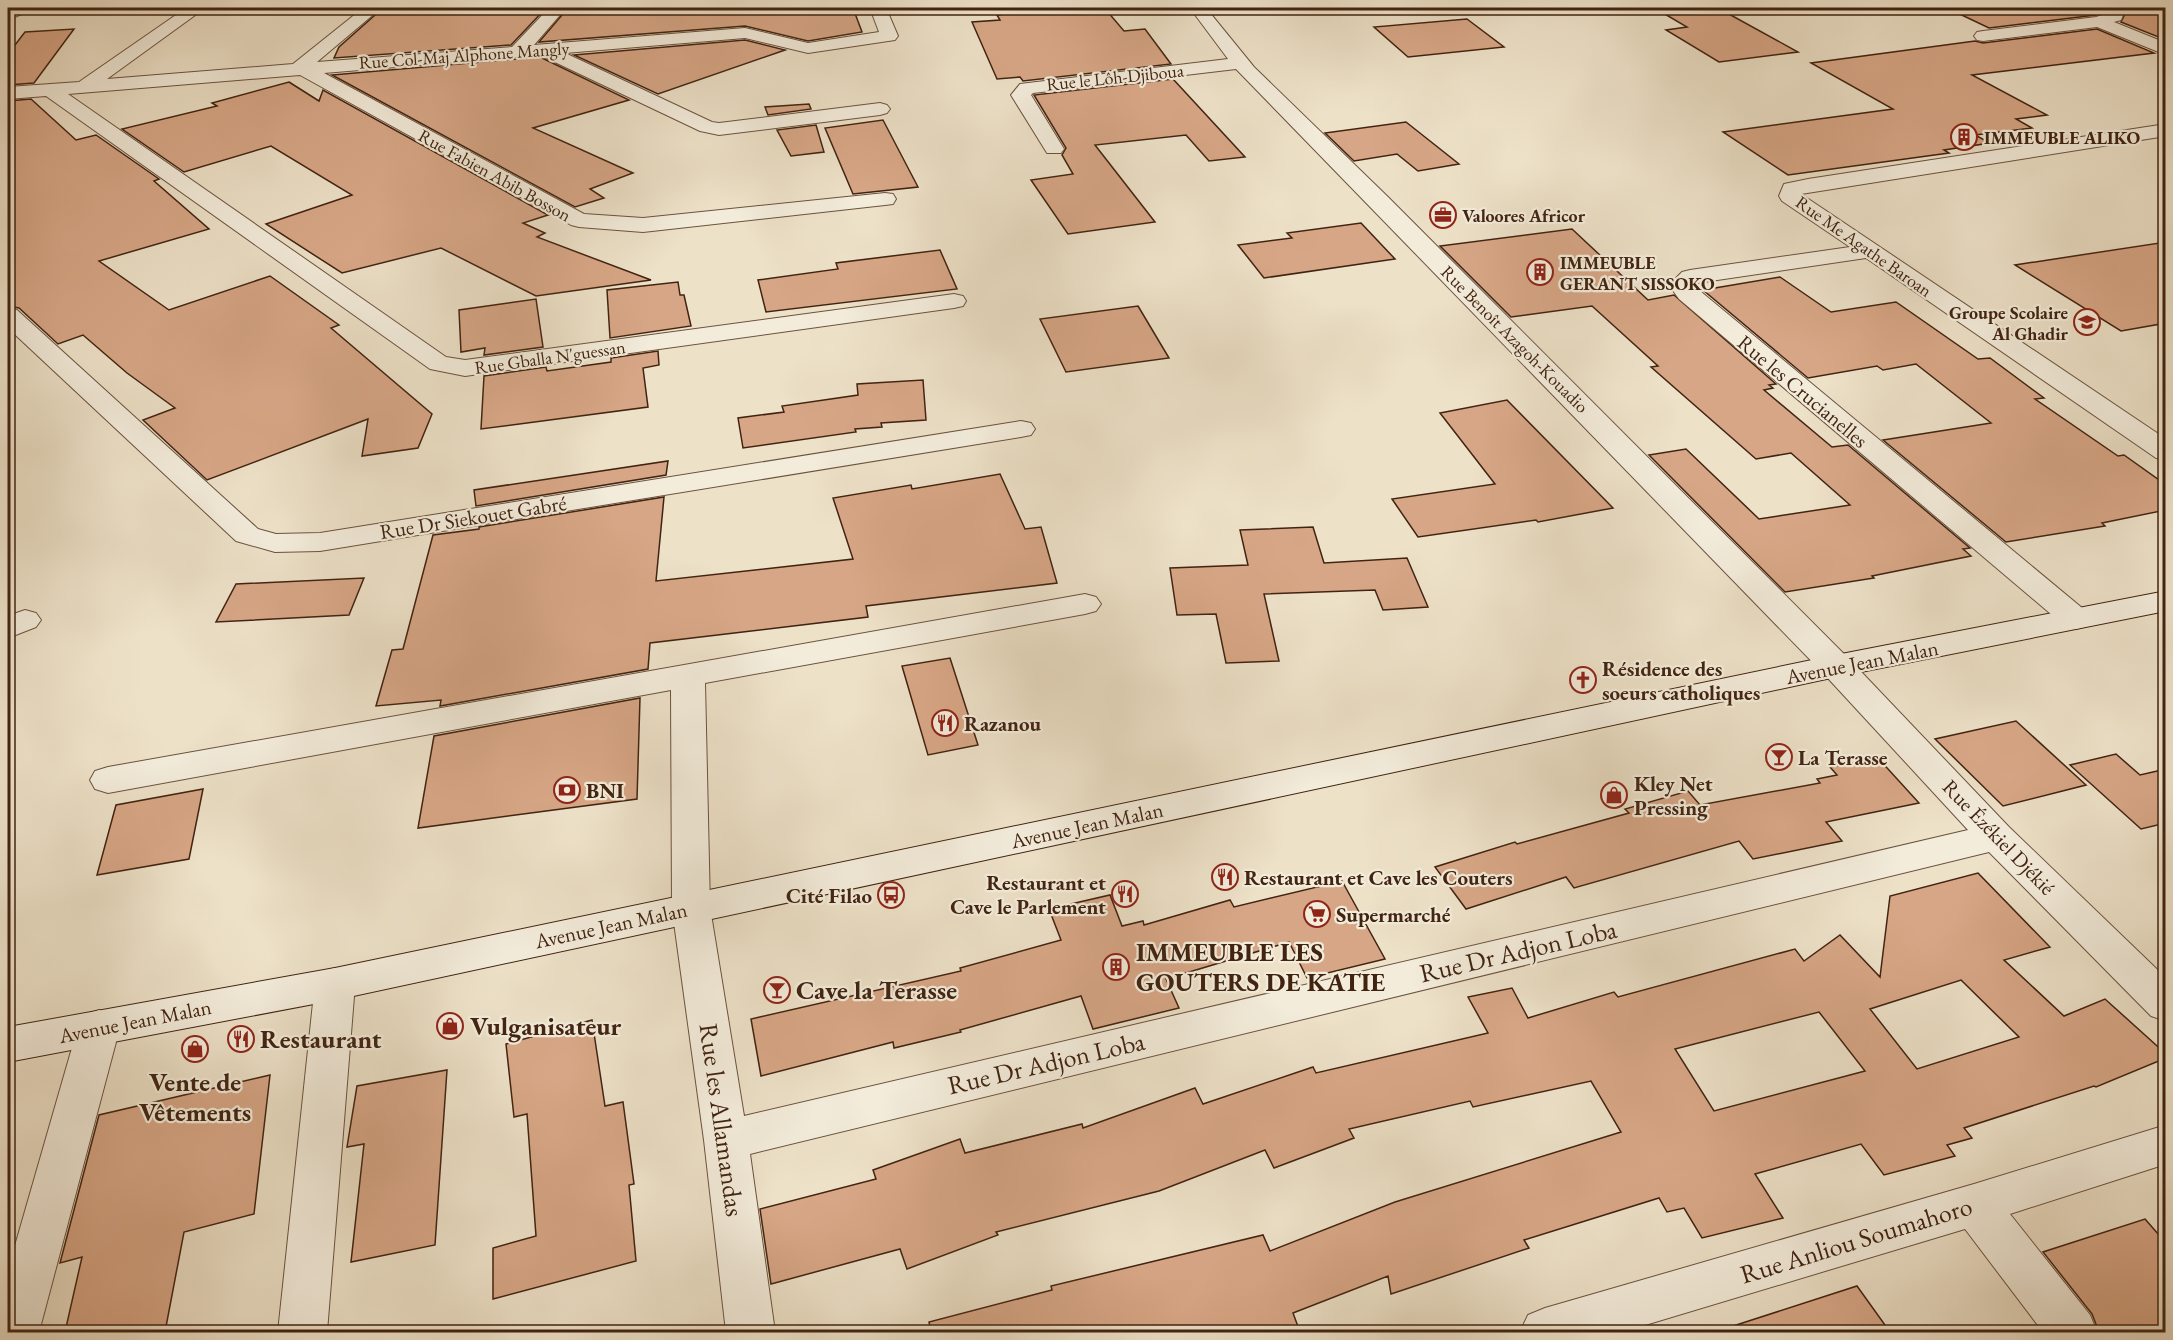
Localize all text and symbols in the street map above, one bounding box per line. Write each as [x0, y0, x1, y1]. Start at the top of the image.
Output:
street label: Rue Col-Maj Alphone Mangly [358, 36, 570, 74]
street label: Rue le Lôh-Djiboua [1045, 58, 1186, 96]
building icon: IMMEUBLE ALIKO [1949, 122, 1979, 152]
street label: Rue Fabien Abib Bosson [415, 123, 576, 227]
place label: IMMEUBLE ALIKO [1984, 126, 2140, 149]
street label: Rue Me Agathe Baroan [1791, 190, 1937, 302]
office icon: Valoores Africor [1428, 200, 1458, 230]
place label: Valoores Africor [1462, 204, 1586, 227]
place label: IMMEUBLE GERANT SISSOKO [1560, 251, 1715, 295]
building icon: IMMEUBLE GERANT SISSOKO [1525, 257, 1555, 287]
street label: Rue Benoît Azagoh-Kouadio [1436, 260, 1594, 418]
place label: Groupe Scolaire Al Ghadir [1949, 301, 2069, 345]
school or university icon: Groupe Scolaire Al Ghadir [2072, 307, 2102, 337]
street label: Rue les Crucianelles [1732, 329, 1874, 454]
street label: Rue Gballa N'guessan [473, 335, 627, 379]
street label: Rue Dr Siekouet Gabré [378, 489, 568, 545]
street label: Avenue Jean Malan [1782, 634, 1941, 690]
place label: Résidence des soeurs catholiques [1602, 655, 1760, 706]
church icon: Résidence des soeurs catholiques [1568, 665, 1598, 695]
restaurant icon: Razanou [930, 708, 960, 738]
place label: Razanou [964, 710, 1042, 737]
bar icon: La Terasse [1764, 742, 1794, 772]
place label: La Terasse [1798, 744, 1888, 771]
place label: Kley Net Pressing [1634, 770, 1713, 821]
street label: Rue Ézékiel Djékié [1937, 773, 2061, 901]
bank icon: BNI [552, 775, 582, 805]
place label: BNI [586, 777, 624, 804]
shop icon: Kley Net Pressing [1599, 780, 1629, 810]
street label: Avenue Jean Malan [1007, 796, 1166, 855]
restaurant icon: Restaurant et Cave les Couters [1210, 862, 1240, 892]
place label: Restaurant et Cave les Couters [1244, 864, 1513, 891]
place label: Restaurant et Cave le Parlement [950, 869, 1106, 920]
restaurant icon: Restaurant et Cave le Parlement [1110, 879, 1140, 909]
bus stop icon: Cité Filao [876, 880, 906, 910]
place label: Cité Filao [786, 882, 872, 909]
street label: Avenue Jean Malan [531, 896, 690, 955]
supermarket icon: Supermarché [1302, 899, 1332, 929]
place label: Supermarché [1336, 901, 1451, 928]
street label: Rue Dr Adjon Loba [1416, 912, 1620, 990]
place label: IMMEUBLE LES GOUTERS DE KATIE [1136, 935, 1385, 999]
building icon: IMMEUBLE LES GOUTERS DE KATIE [1101, 952, 1131, 982]
place label: Cave la Terasse [796, 973, 957, 1007]
bar icon: Cave la Terasse [762, 975, 792, 1005]
street label: Avenue Jean Malan [55, 993, 214, 1049]
place label: Vulganisateur [470, 1009, 622, 1043]
shop icon: Vulganisateur [435, 1011, 465, 1041]
street label: Rue les Allamandas [692, 1021, 752, 1219]
place label: Restaurant [260, 1022, 382, 1056]
restaurant icon: Restaurant [226, 1024, 256, 1054]
street label: Rue Dr Adjon Loba [944, 1024, 1148, 1102]
shop icon: Vente de Vêtements [180, 1034, 210, 1064]
place label: Vente de Vêtements [139, 1065, 251, 1129]
street label: Rue Anliou Soumahoro [1736, 1189, 1976, 1291]

